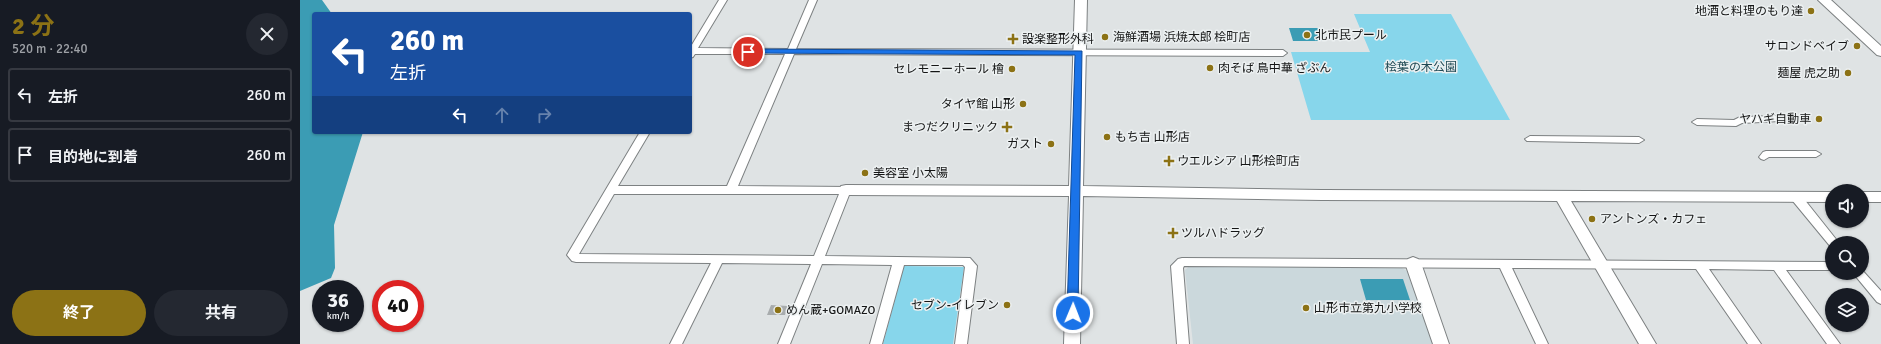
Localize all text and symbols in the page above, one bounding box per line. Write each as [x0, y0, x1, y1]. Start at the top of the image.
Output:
place label: 地酒と料理のもり達 [1695, 4, 1803, 19]
marker: 地酒と料理のもり達 [1806, 6, 1816, 16]
text: 2 分 [12, 11, 54, 41]
button: close [246, 13, 288, 55]
text: 260 m [390, 24, 464, 58]
icon: left [324, 28, 376, 80]
place label: 北市民プール [1315, 28, 1387, 43]
place label: 海鮮酒場 浜焼太郎 桧町店 [1113, 30, 1250, 45]
marker: 北市民プール [1302, 30, 1312, 40]
place label: 設楽整形外科 [1022, 32, 1094, 47]
marker: 海鮮酒場 浜焼太郎 桧町店 [1100, 32, 1110, 42]
marker: 設楽整形外科 [1007, 33, 1019, 45]
pin [731, 35, 765, 69]
place label: サロンドベイブ [1765, 39, 1849, 54]
text: 520 m · 22:40 [12, 41, 88, 57]
icon: arrive [737, 41, 759, 63]
marker: サロンドベイブ [1852, 41, 1862, 51]
park label: 桧葉の木公園 [1385, 60, 1457, 75]
place label: 肉そば 鳥中華 ざぶん [1218, 61, 1331, 76]
text: 左折 [390, 62, 426, 84]
place label: セレモニーホール 檜 [893, 62, 1004, 77]
marker: 肉そば 鳥中華 ざぶん [1205, 63, 1215, 73]
marker: セレモニーホール 檜 [1007, 64, 1017, 74]
place label: 麺屋 虎之助 [1777, 66, 1840, 81]
marker: 麺屋 虎之助 [1843, 68, 1853, 78]
icon: left [14, 84, 36, 106]
text: 260 m [246, 86, 286, 104]
text: 左折 [48, 88, 78, 106]
place label: タイヤ館 山形 [941, 97, 1015, 112]
marker: タイヤ館 山形 [1018, 99, 1028, 109]
icon: left [449, 104, 471, 126]
icon: ahead [491, 104, 513, 126]
icon: right [533, 104, 555, 126]
place label: ヤハギ自動車 [1739, 112, 1811, 127]
marker: ヤハギ自動車 [1814, 114, 1824, 124]
place label: まつだクリニック [902, 120, 998, 135]
marker: まつだクリニック [1001, 121, 1013, 133]
place label: もち吉 山形店 [1115, 130, 1190, 145]
marker: もち吉 山形店 [1102, 132, 1112, 142]
place label: ガスト [1007, 137, 1043, 152]
marker: ガスト [1046, 139, 1056, 149]
icon: arrive [14, 144, 36, 166]
text: 260 m [246, 146, 286, 164]
text: 目的地に到着 [48, 148, 138, 166]
place label: ウエルシア 山形桧町店 [1177, 154, 1300, 169]
marker: ウエルシア 山形桧町店 [1164, 156, 1174, 166]
place label: 美容室 小太陽 [873, 166, 948, 181]
marker: 美容室 小太陽 [860, 168, 870, 178]
map controls [1825, 184, 1869, 332]
button: sound [1825, 184, 1869, 228]
place label: アントンズ・カフェ [1600, 212, 1707, 227]
marker: アントンズ・カフェ [1587, 214, 1597, 224]
place label: ツルハドラッグ [1181, 226, 1265, 241]
marker: ツルハドラッグ [1168, 228, 1178, 238]
button: search [1825, 236, 1869, 280]
speed limit sign: 40 [372, 280, 424, 332]
text: 36 [327, 288, 349, 313]
button: layers [1825, 288, 1869, 332]
button: 終了 [12, 290, 146, 336]
button: 共有 [154, 290, 288, 336]
position arrow [1052, 292, 1094, 334]
place label: セブン-イレブン [911, 298, 999, 313]
marker: セブン-イレブン [1002, 300, 1012, 310]
place label: 山形市立第九小学校 [1314, 301, 1422, 316]
place label: めん蔵+GOMAZO [786, 303, 876, 318]
marker: 山形市立第九小学校 [1301, 303, 1311, 313]
marker: めん蔵+GOMAZO [773, 305, 783, 315]
text: km/h [327, 310, 349, 322]

